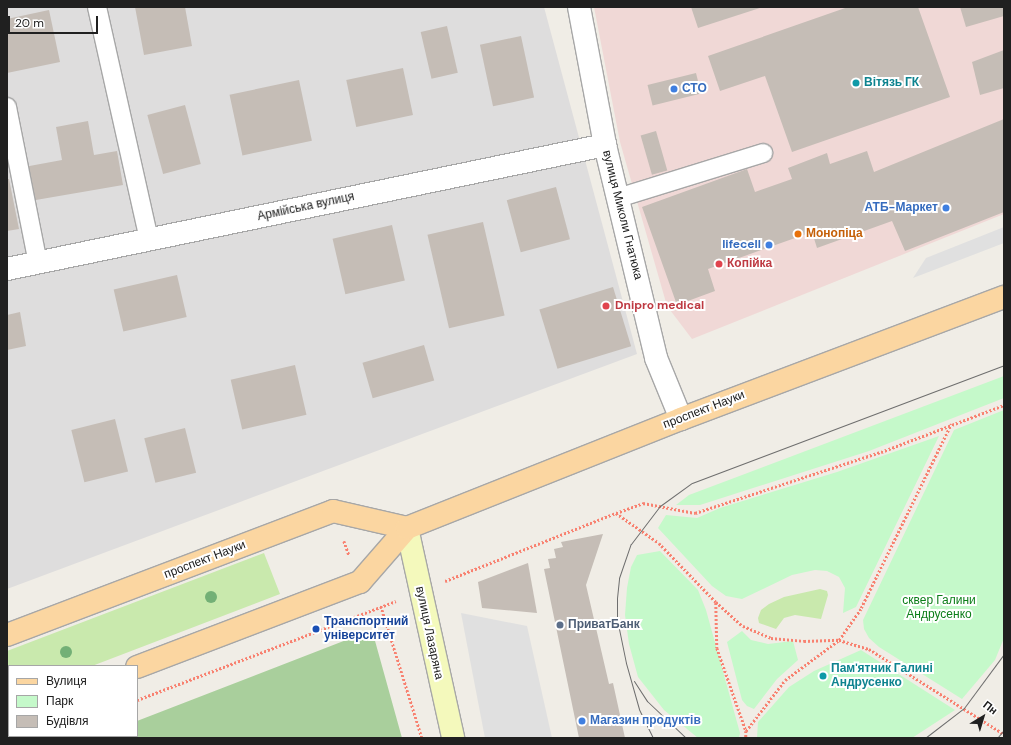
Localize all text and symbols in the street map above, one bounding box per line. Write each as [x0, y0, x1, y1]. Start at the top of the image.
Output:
scale bar [10, 8, 100, 34]
text: 20 m [15, 15, 44, 31]
place label: Вітязь ГК [864, 76, 919, 90]
marker: Вітязь ГК [851, 78, 861, 88]
place label: СТО [682, 82, 707, 96]
marker: СТО [669, 84, 679, 94]
street label: вулиця Миколи Гнатюка [599, 149, 645, 281]
street label: Армійська вулиця [256, 190, 356, 224]
place label: АТБ-Маркет [865, 201, 938, 215]
marker: АТБ-Маркет [941, 203, 951, 213]
place label: Монопіца [806, 227, 863, 241]
marker: Монопіца [793, 229, 803, 239]
place label: lifecell [722, 238, 761, 252]
marker: lifecell [764, 240, 774, 250]
place label: Копійка [727, 257, 772, 271]
marker: Копійка [714, 259, 724, 269]
place label: Dnipro medical [615, 299, 704, 313]
marker: Dnipro medical [600, 300, 612, 312]
street label: проспект Науки [661, 388, 747, 432]
street label: проспект Науки [162, 538, 248, 582]
street label: вулиця Лазаряна [412, 585, 446, 681]
park label: сквер Галини Андрусенко [902, 594, 976, 622]
place label: Транспортний університет [324, 615, 408, 643]
place label: ПриватБанк [568, 618, 640, 632]
marker: ПриватБанк [555, 620, 565, 630]
marker: Транспортний університет [311, 624, 321, 634]
place label: Пам'ятник Галині Андрусенко [831, 662, 933, 690]
legend [8, 665, 138, 737]
marker: Пам'ятник Галині Андрусенко [818, 671, 828, 681]
text: Вулиця [46, 673, 87, 689]
text: Парк [46, 693, 73, 709]
north arrow [963, 697, 1003, 737]
text: Пн [980, 698, 1000, 718]
text: Будівля [46, 713, 88, 729]
place label: Магазин продуктів [590, 714, 701, 728]
marker: Магазин продуктів [577, 716, 587, 726]

